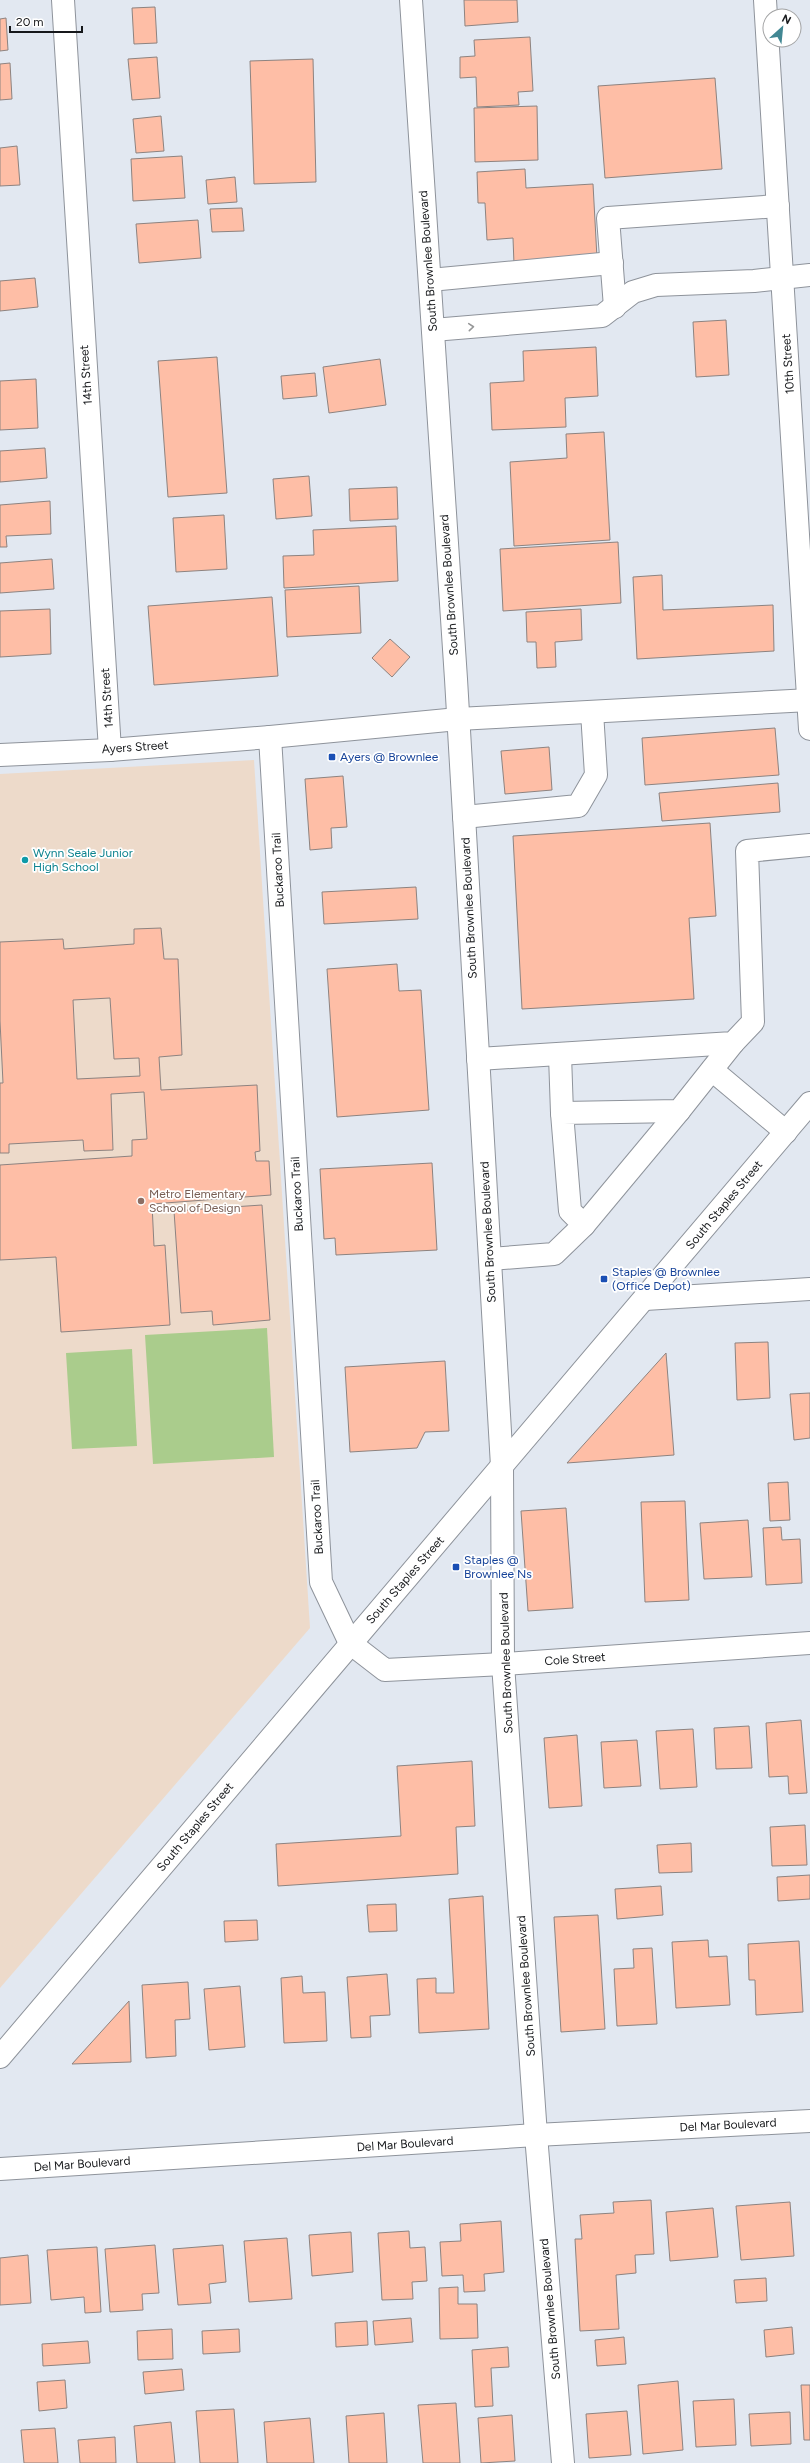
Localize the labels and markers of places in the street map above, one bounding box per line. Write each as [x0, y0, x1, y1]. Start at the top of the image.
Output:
place label: Ayers @ Brownlee [340, 750, 439, 764]
marker: Ayers @ Brownlee [327, 752, 337, 762]
place label: Wynn Seale Junior High School [33, 846, 133, 874]
marker: Wynn Seale Junior High School [20, 855, 30, 865]
place label: Metro Elementary School of Design [149, 1187, 246, 1215]
marker: Metro Elementary School of Design [136, 1196, 146, 1206]
place label: Staples @ Brownlee (Office Depot) [612, 1265, 720, 1293]
marker: Staples @ Brownlee (Office Depot) [599, 1274, 609, 1284]
place label: Staples @ Brownlee Ns [464, 1553, 532, 1581]
marker: Staples @ Brownlee Ns [451, 1562, 461, 1572]

